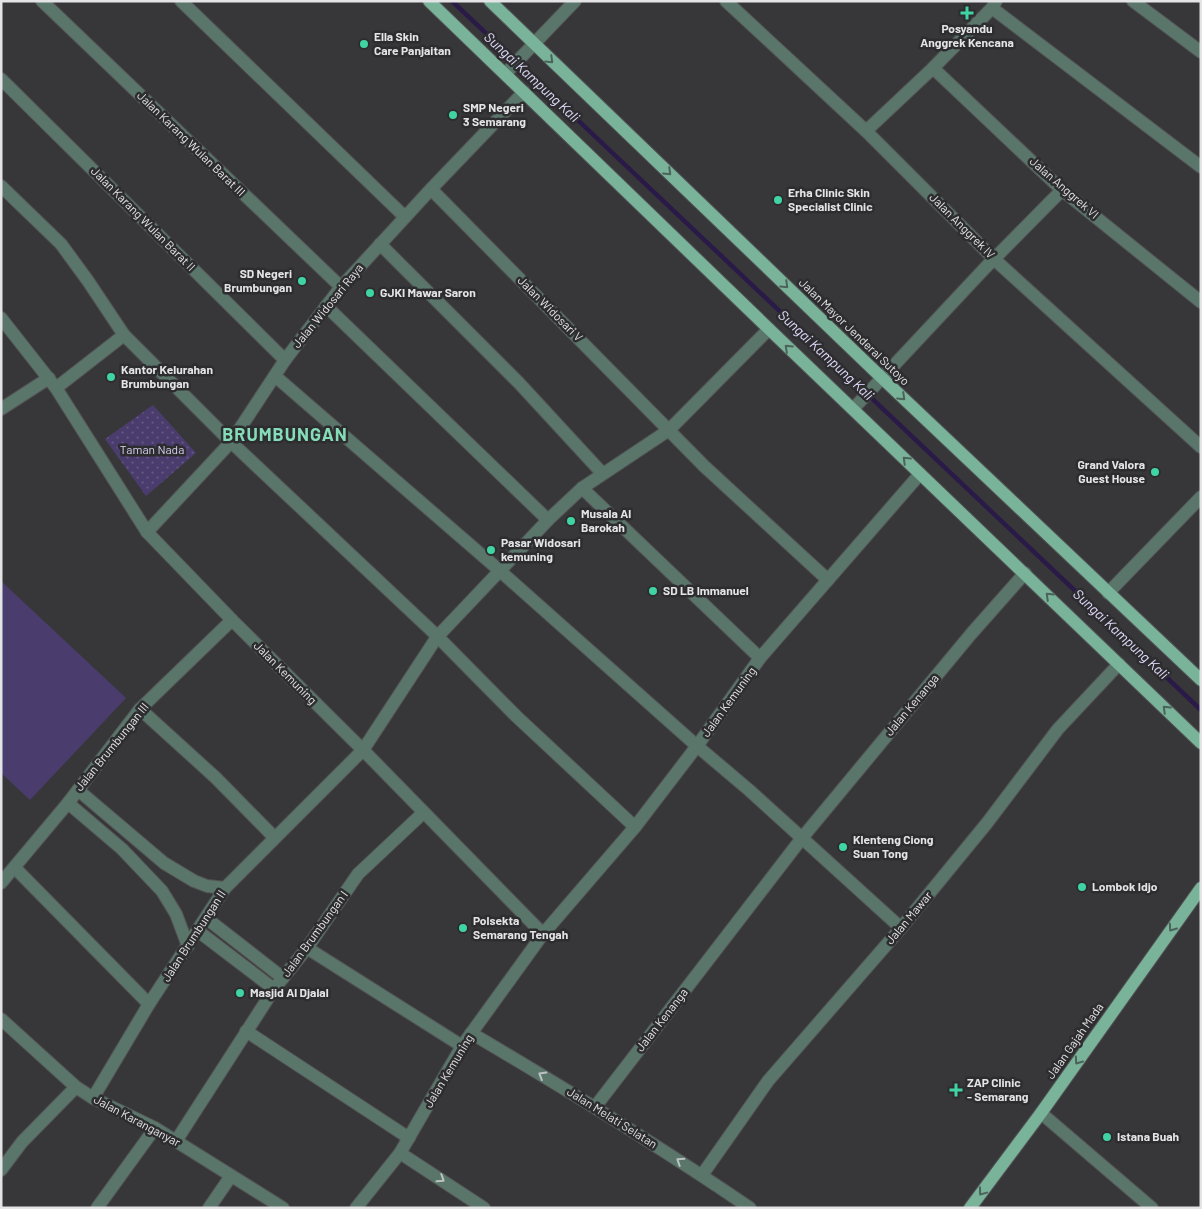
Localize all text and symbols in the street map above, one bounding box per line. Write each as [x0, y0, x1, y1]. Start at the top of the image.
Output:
marker: Posyandu Anggrek Kencana [960, 6, 974, 20]
place label: Posyandu Anggrek Kencana [920, 21, 1014, 49]
water label: Sungai Kampung Kali [481, 28, 584, 126]
place label: Ella Skin Care Panjaitan [374, 29, 451, 57]
marker: Ella Skin Care Panjaitan [358, 38, 370, 50]
one-way arrow [544, 54, 553, 63]
street label: Jalan Karang Wulan Barat III [135, 88, 249, 199]
place label: SMP Negeri 3 Semarang [463, 100, 526, 128]
marker: SMP Negeri 3 Semarang [447, 109, 459, 121]
street label: Jalan Anggrek VI [1027, 154, 1102, 221]
street label: Jalan Karang Wulan Barat II [89, 163, 199, 273]
one-way arrow [662, 166, 671, 175]
place label: Erha Clinic Skin Specialist Clinic [788, 185, 873, 213]
street label: Jalan Anggrek IV [927, 190, 998, 261]
marker: Erha Clinic Skin Specialist Clinic [772, 194, 784, 206]
street label: Jalan Widosari Raya [289, 260, 365, 350]
place label: SD Negeri Brumbungan [224, 266, 292, 294]
street label: Jalan Widosari V [515, 273, 586, 344]
marker: SD Negeri Brumbungan [296, 275, 308, 287]
street label: Jalan Mayor Jenderal Sutoyo [797, 275, 913, 388]
one-way arrow [779, 279, 788, 288]
place label: GJKI Mawar Saron [380, 285, 476, 299]
marker: GJKI Mawar Saron [364, 287, 376, 299]
water label: Sungai Kampung Kali [775, 306, 878, 404]
one-way arrow [785, 345, 794, 354]
place label: Kantor Kelurahan Brumbungan [121, 362, 213, 390]
marker: Kantor Kelurahan Brumbungan [105, 371, 117, 383]
one-way arrow [897, 391, 906, 400]
district label: BRUMBUNGAN [222, 423, 348, 445]
park label: Taman Nada [120, 442, 184, 456]
one-way arrow [902, 457, 911, 466]
place label: Grand Valora Guest House [1078, 457, 1145, 485]
marker: Grand Valora Guest House [1149, 466, 1161, 478]
place label: Musala Al Barokah [581, 506, 631, 534]
marker: Musala Al Barokah [565, 515, 577, 527]
place label: Pasar Widosari kemuning [501, 535, 581, 563]
marker: Pasar Widosari kemuning [485, 544, 497, 556]
place label: SD LB Immanuel [663, 583, 749, 597]
marker: SD LB Immanuel [647, 585, 659, 597]
water label: Sungai Kampung Kali [1070, 585, 1173, 683]
one-way arrow [1046, 593, 1055, 602]
street label: Jalan Kemuning [251, 638, 320, 707]
street label: Jalan Kemuning [698, 664, 758, 739]
street label: Jalan Kenanga [881, 671, 941, 738]
street label: Jalan Brumbungan III [71, 700, 151, 793]
one-way arrow [1163, 706, 1172, 715]
place label: Klenteng Ciong Suan Tong [853, 832, 934, 860]
marker: Klenteng Ciong Suan Tong [837, 841, 849, 853]
place label: Lombok Idjo [1092, 879, 1158, 893]
marker: Lombok Idjo [1076, 881, 1088, 893]
street label: Jalan Brumbungan II [158, 887, 228, 984]
street label: Jalan Brumbungan I [278, 888, 350, 979]
street label: Jalan Mawar [882, 888, 935, 947]
place label: Polsekta Semarang Tengah [473, 913, 568, 941]
marker: Polsekta Semarang Tengah [457, 922, 469, 934]
one-way arrow [1169, 922, 1178, 932]
place label: Masjid Al Djalal [250, 985, 329, 999]
street label: Jalan Kenanga [632, 985, 690, 1054]
marker: Masjid Al Djalal [234, 987, 246, 999]
street label: Jalan Gajah Mada [1043, 1000, 1106, 1081]
street label: Jalan Kemuning [421, 1031, 476, 1110]
one-way arrow [1075, 1055, 1084, 1065]
one-way arrow [539, 1071, 548, 1081]
place label: ZAP Clinic - Semarang [967, 1075, 1029, 1103]
marker: ZAP Clinic - Semarang [949, 1083, 963, 1097]
street label: Jalan Melati Selatan [565, 1084, 660, 1151]
street label: Jalan Karanganyar [92, 1091, 184, 1149]
place label: Istana Buah [1117, 1129, 1179, 1143]
marker: Istana Buah [1101, 1131, 1113, 1143]
one-way arrow [677, 1158, 686, 1167]
one-way arrow [435, 1173, 444, 1183]
one-way arrow [980, 1186, 988, 1195]

